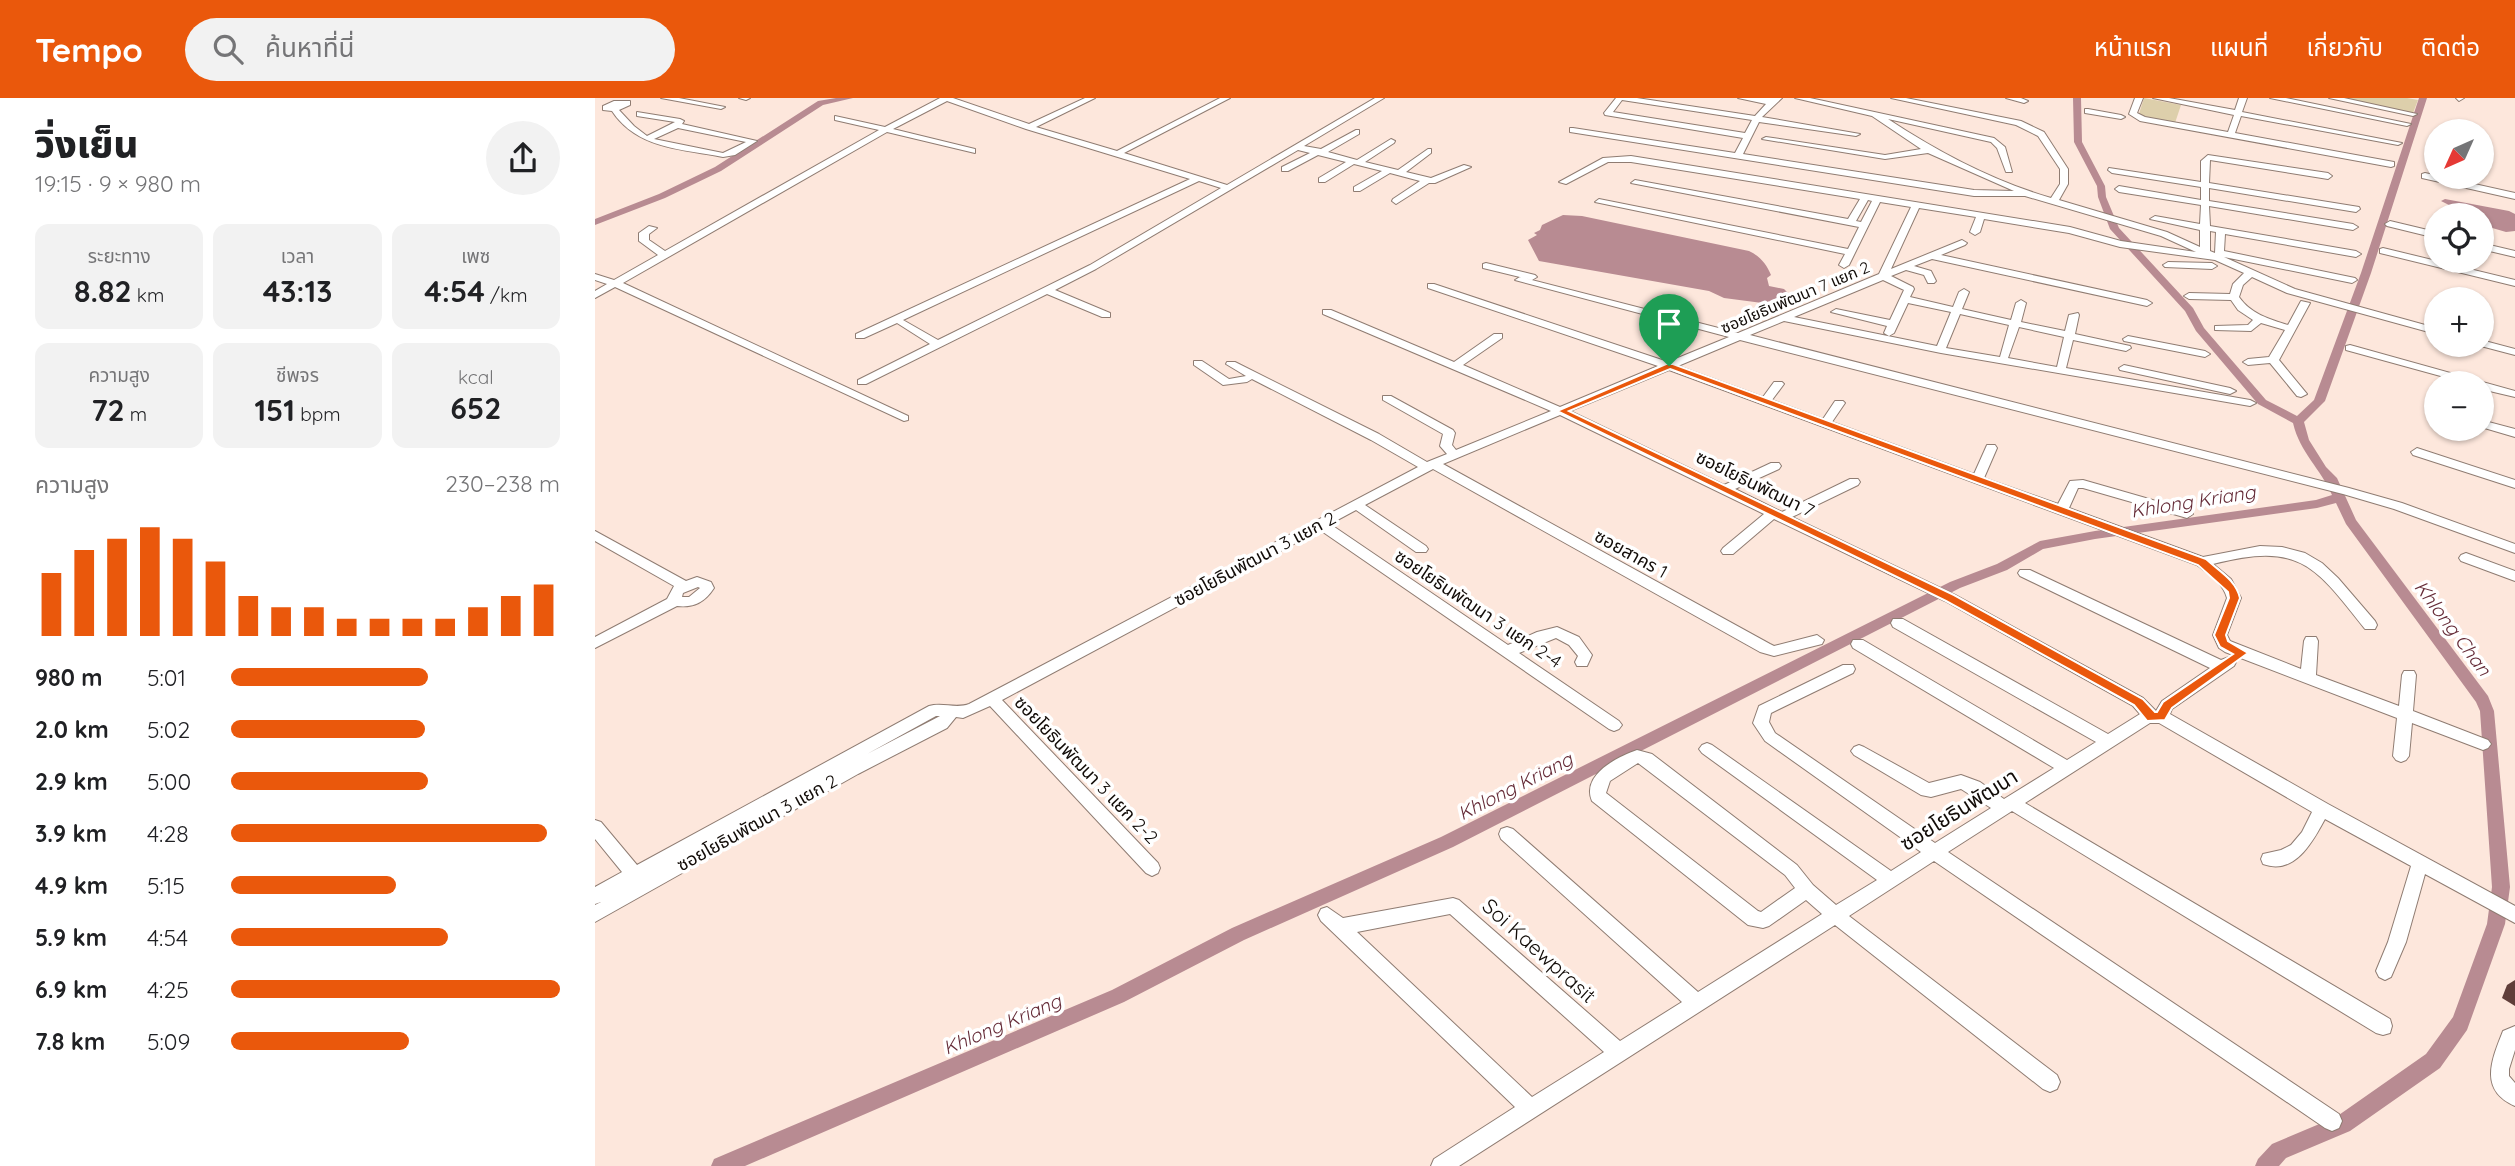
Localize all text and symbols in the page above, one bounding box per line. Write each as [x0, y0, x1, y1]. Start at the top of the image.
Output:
search box [185, 18, 675, 81]
text: Tempo [35, 29, 143, 70]
icon: search [209, 30, 247, 68]
text: ค้นหาที่นี่ [265, 31, 354, 64]
text: หน้าแรก [2094, 32, 2172, 62]
text: แผนที่ [2210, 32, 2268, 62]
text: เกี่ยวกับ [2306, 32, 2383, 62]
text: ติดต่อ [2421, 32, 2480, 62]
text: วิ่งเย็น [35, 119, 138, 167]
north arrow [2424, 119, 2494, 189]
map controls [2424, 119, 2494, 441]
button: share [486, 121, 560, 195]
text: 19:15 · 9 × 980 m [35, 169, 201, 198]
button: locate [2424, 203, 2494, 273]
text: ระยะทาง [88, 244, 151, 268]
text: เวลา [281, 244, 314, 268]
text: เพซ [461, 244, 490, 268]
street label: ซอยโยธินพัฒนา 7 แยก 2 [1718, 257, 1873, 337]
text: 8.82 [74, 272, 132, 310]
text: 43:13 [263, 272, 332, 310]
text: 4:54 [424, 272, 485, 310]
text: km [132, 283, 164, 307]
text: /km [485, 283, 528, 307]
button: + [2424, 287, 2494, 357]
pin [1639, 294, 1699, 366]
icon: arrive [1650, 305, 1688, 343]
text: ความสูง [88, 363, 150, 387]
text: ชีพจร [276, 363, 319, 387]
text: kcal [458, 365, 494, 389]
button: − [2424, 371, 2494, 441]
text: 652 [450, 389, 501, 427]
text: 72 [91, 391, 125, 429]
text: 151 [254, 391, 295, 429]
text: m [125, 402, 147, 426]
text: bpm [295, 402, 341, 426]
street label: ซอยโยธินพัฒนา 7 [1692, 445, 1818, 522]
text: 230–238 m [445, 469, 560, 498]
text: ความสูง [35, 470, 109, 499]
water label: Khlong Kriang [2129, 479, 2258, 523]
street label: ซอยโยธินพัฒนา 3 แยก 2 [1170, 506, 1340, 611]
street label: ซอยสาคร 1 [1591, 524, 1672, 583]
street label: ซอยโยธินพัฒนา 3 แยก 2-4 [1390, 544, 1566, 673]
water label: Khlong Chan [2409, 576, 2497, 681]
text: 980 m [35, 663, 102, 692]
text: 5:01 [147, 663, 186, 692]
street label: ซอยโยธินพัฒนา 3 แยก 2-2 [1010, 691, 1163, 849]
text: 2.0 km [35, 715, 109, 744]
text: 5:02 [147, 715, 190, 744]
water label: Khlong Kriang [1454, 746, 1577, 825]
street label: ซอยโยธินพัฒนา [1895, 763, 2022, 856]
text: 2.9 km [35, 767, 108, 796]
text: 5:00 [147, 767, 191, 796]
street label: ซอยโยธินพัฒนา 3 แยก 2 [672, 769, 841, 876]
text: 3.9 km [35, 819, 107, 848]
text: 4:28 [147, 819, 189, 848]
text: 4.9 km [35, 871, 108, 900]
text: 5:15 [147, 871, 185, 900]
street label: Soi Kaewprasit [1477, 892, 1602, 1008]
text: 5.9 km [35, 923, 107, 952]
text: 4:54 [147, 923, 188, 952]
text: 6.9 km [35, 975, 107, 1004]
text: 4:25 [147, 975, 189, 1004]
water label: Khlong Kriang [939, 988, 1066, 1060]
text: 7.8 km [35, 1027, 105, 1056]
text: 5:09 [147, 1027, 190, 1056]

